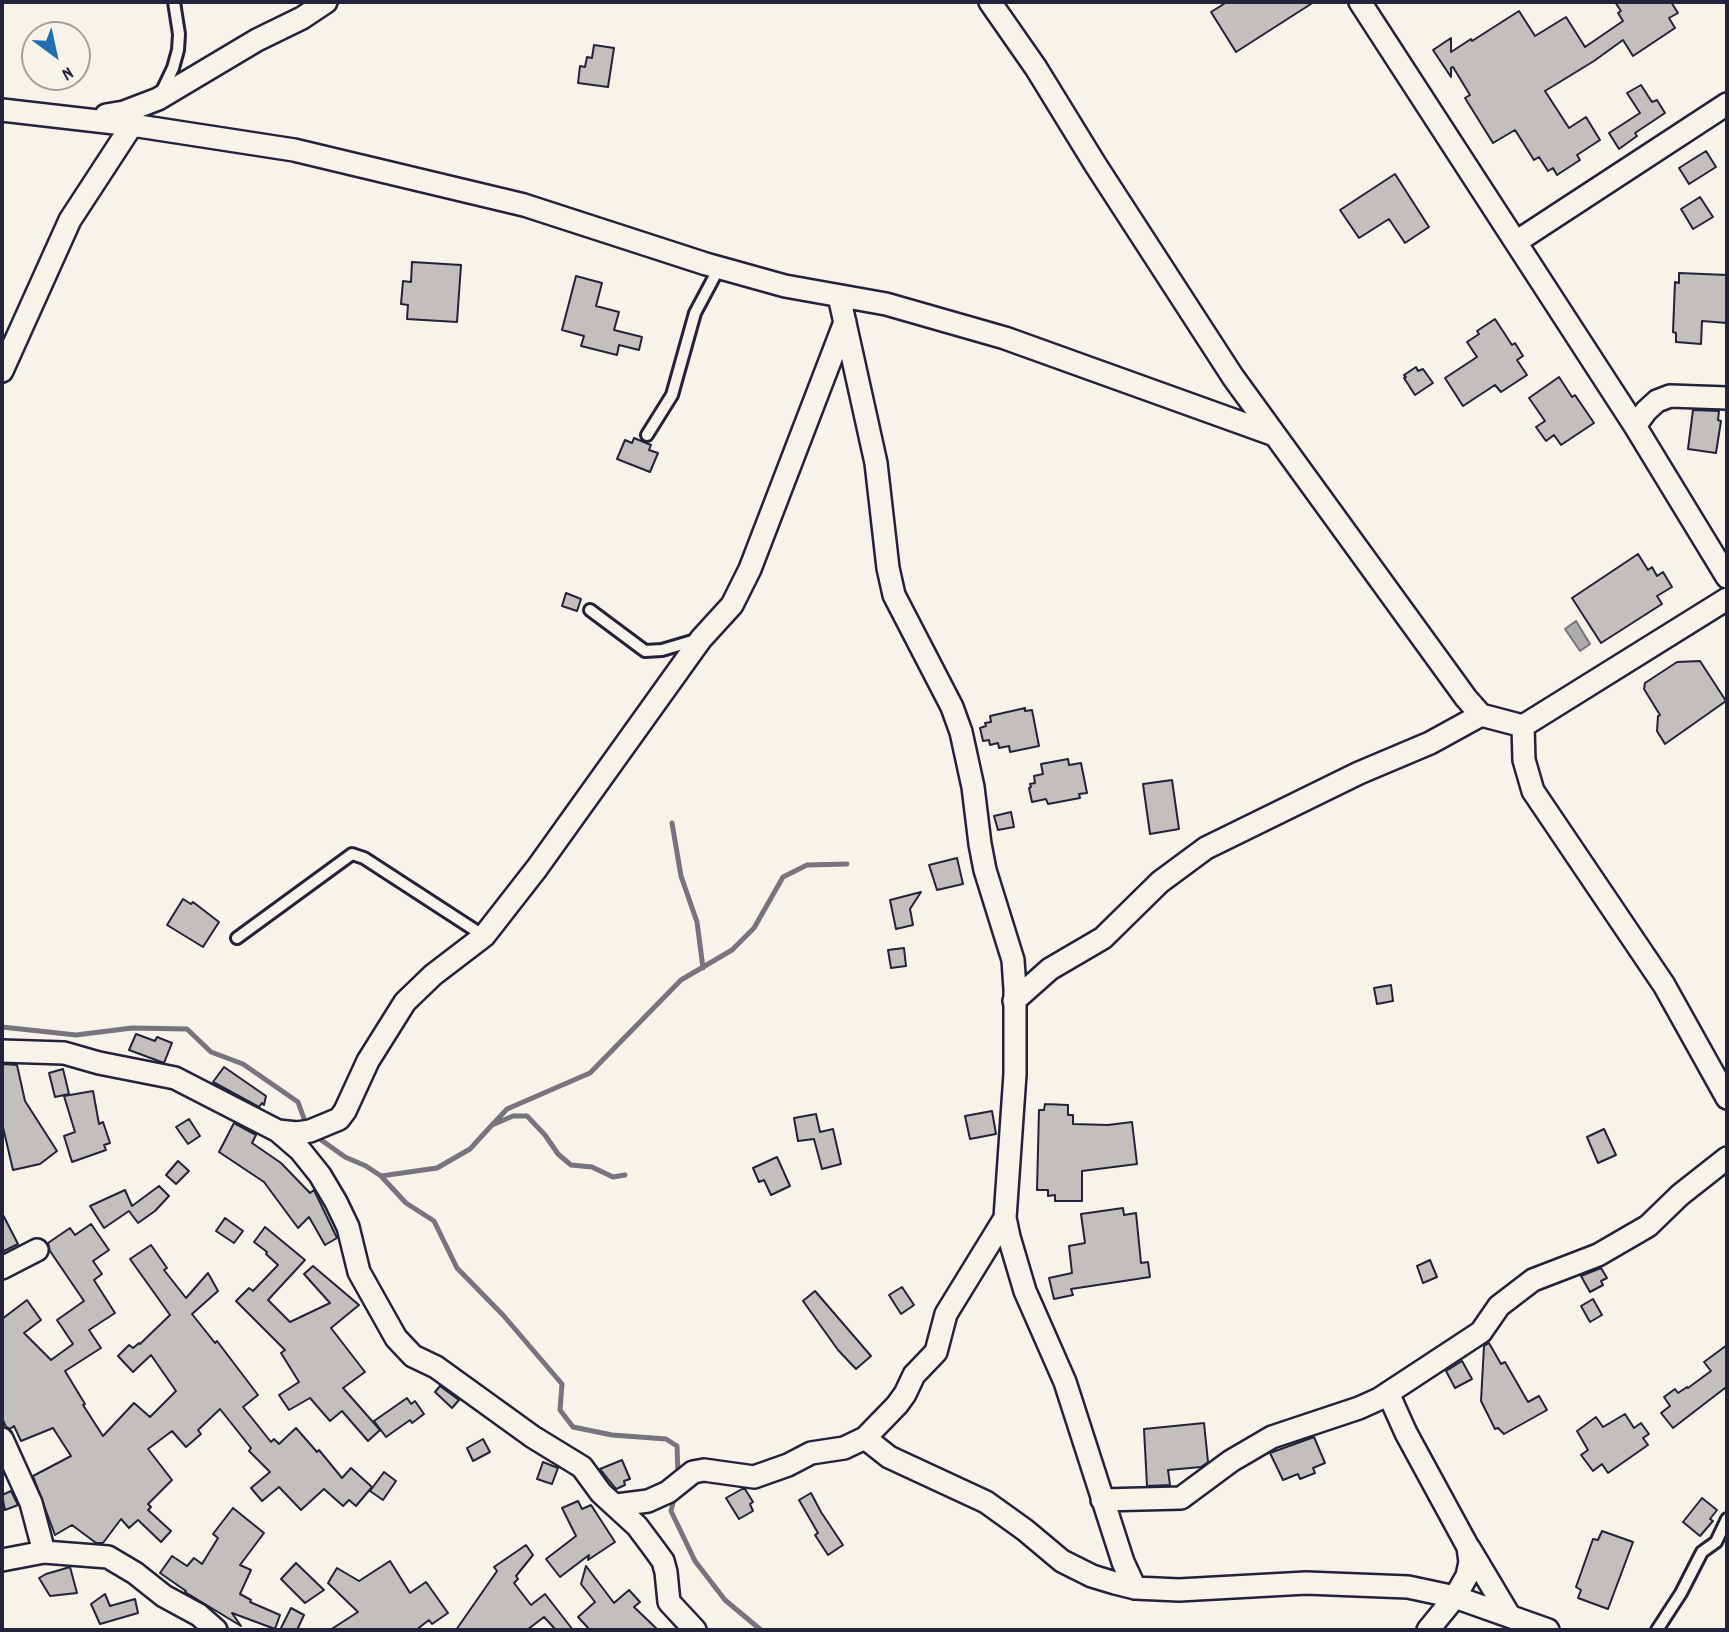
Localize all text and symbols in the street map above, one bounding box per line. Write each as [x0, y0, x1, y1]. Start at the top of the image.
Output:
north arrow [21, 21, 91, 91]
text: N [55, 58, 78, 86]

